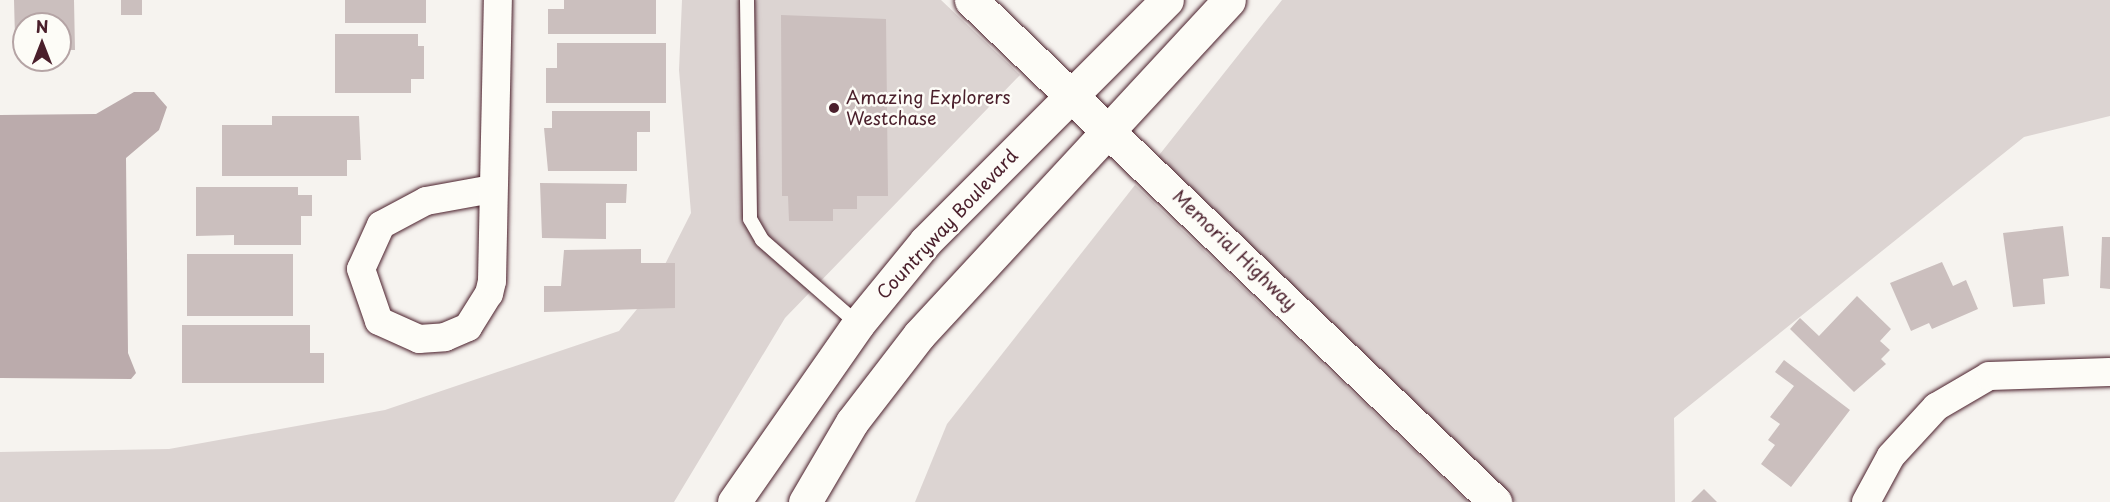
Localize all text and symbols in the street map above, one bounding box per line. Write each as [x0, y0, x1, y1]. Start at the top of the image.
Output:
north arrow [12, 12, 72, 72]
text: N [36, 14, 48, 38]
place label: Amazing Explorers Westchase [846, 87, 1009, 130]
marker: Amazing Explorers Westchase [827, 101, 841, 115]
street label: Countryway Boulevard [872, 145, 1022, 303]
street label: Memorial Highway [1168, 185, 1302, 315]

